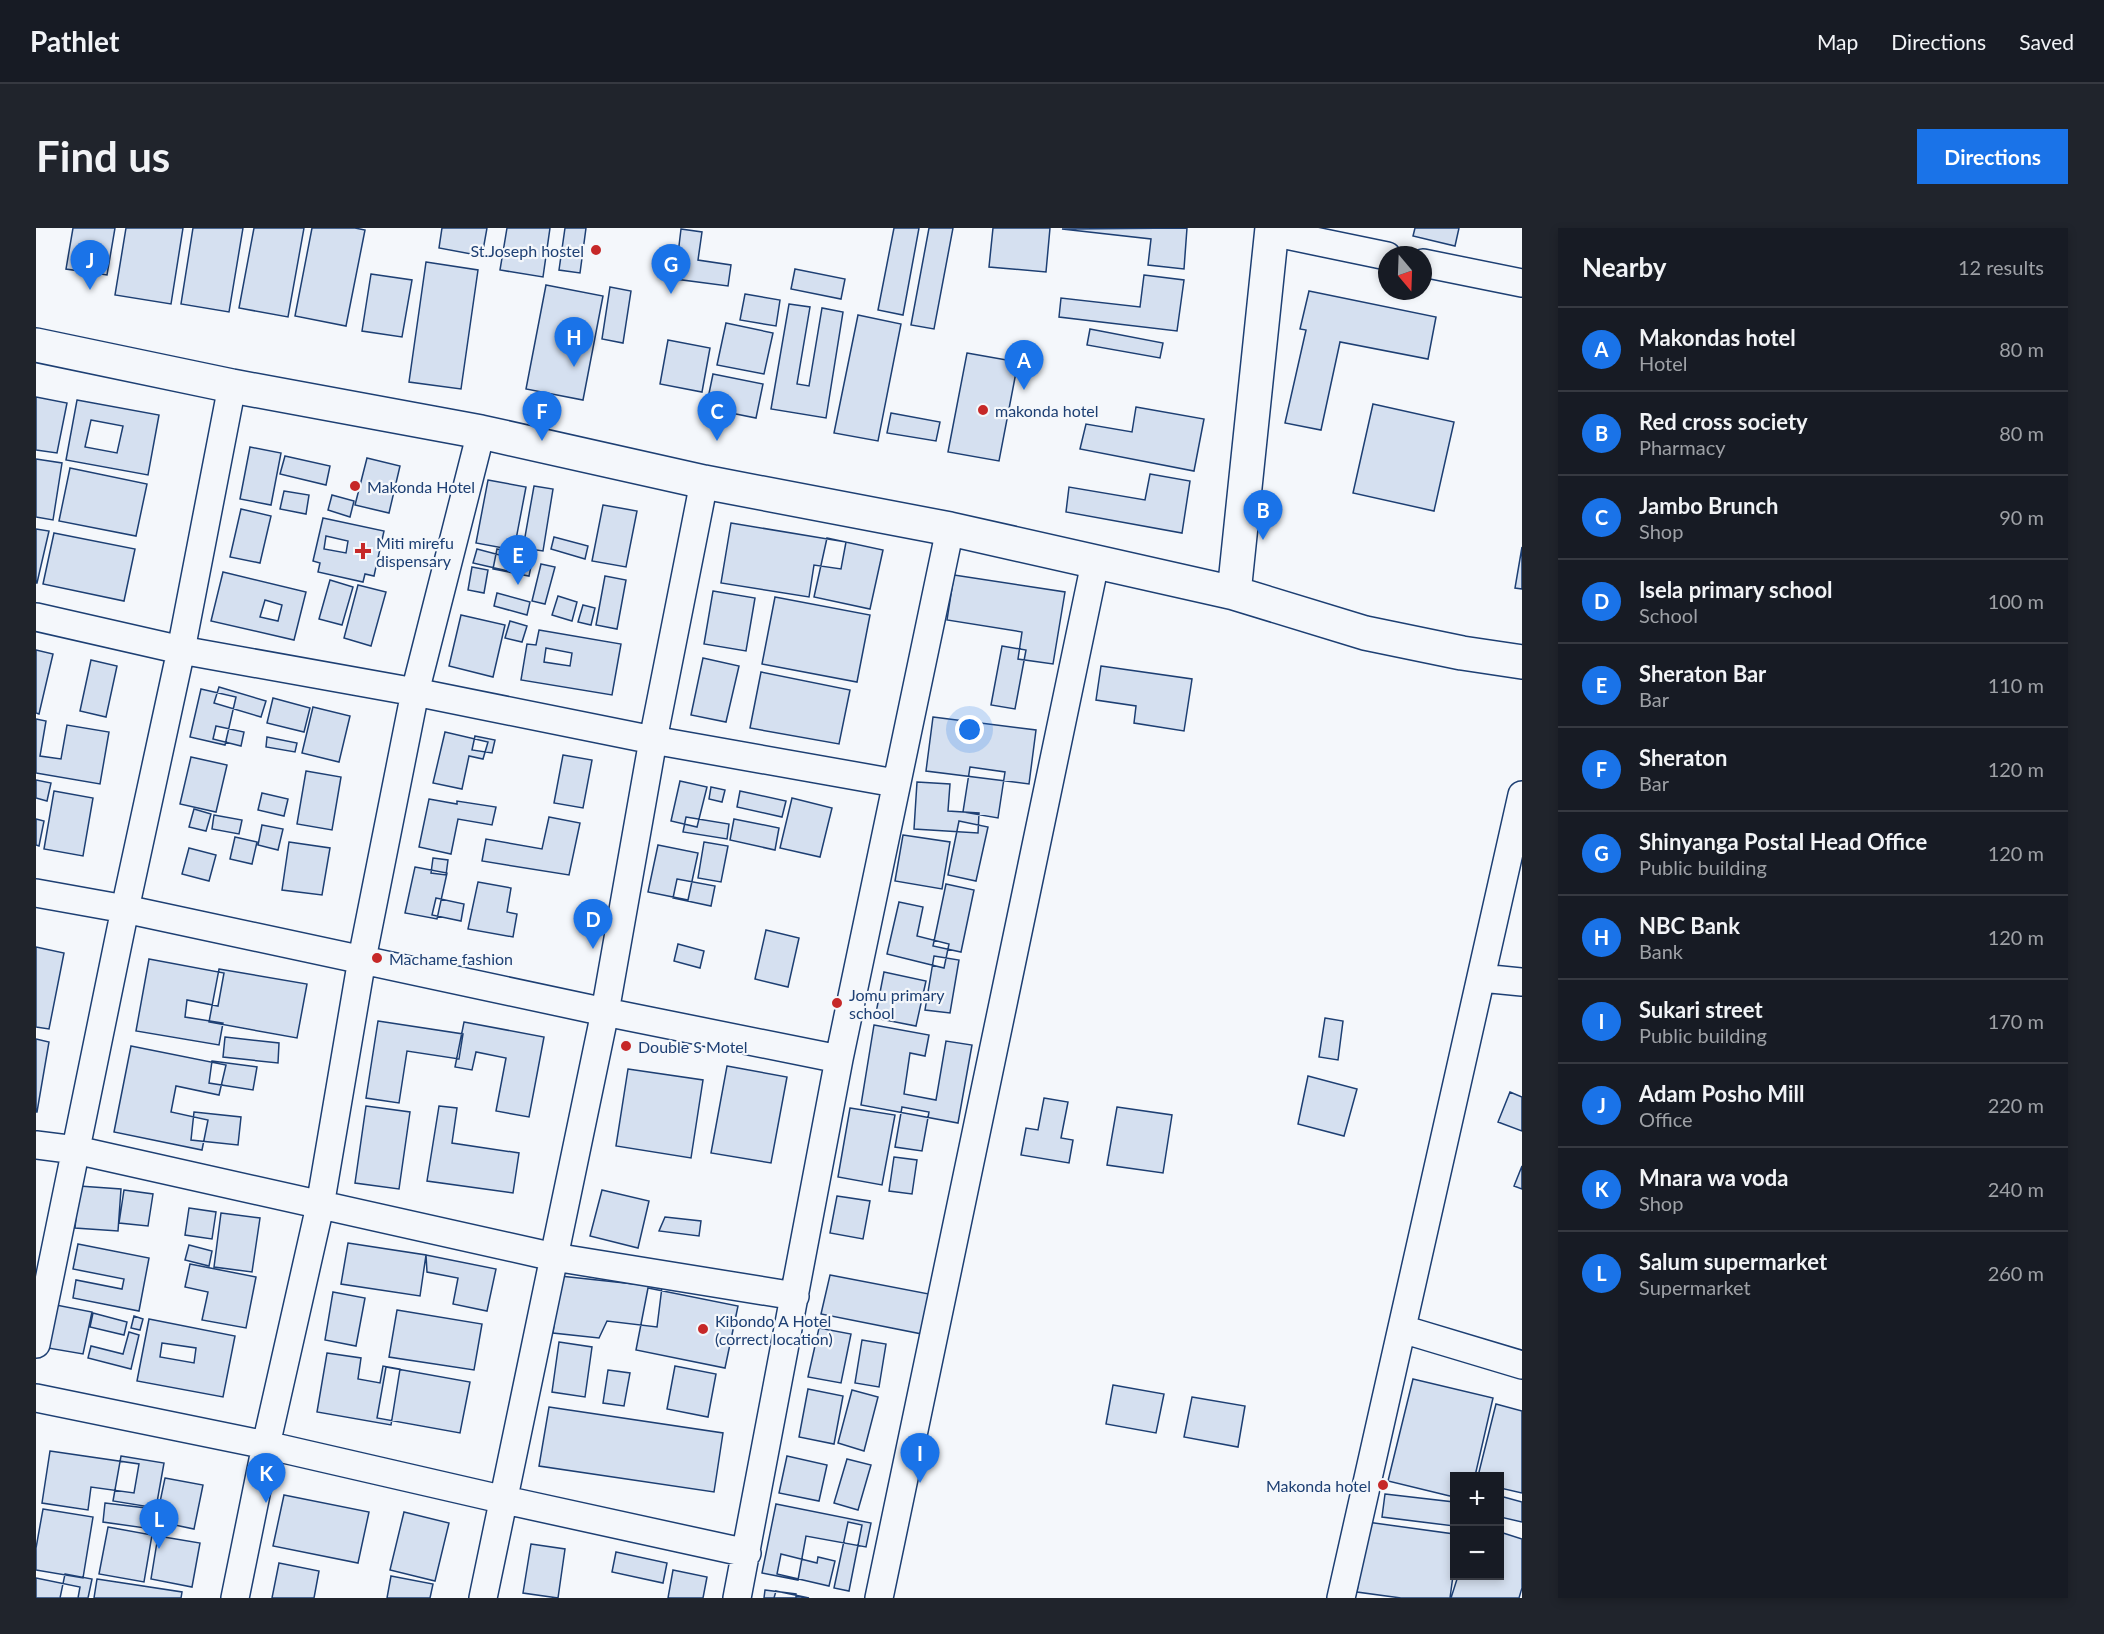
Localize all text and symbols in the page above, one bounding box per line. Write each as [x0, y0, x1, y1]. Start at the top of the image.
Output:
text: Pathlet [30, 24, 119, 58]
text: Map [1817, 29, 1858, 54]
text: Directions [1891, 29, 1986, 54]
text: Saved [2019, 29, 2074, 54]
button: Directions [1917, 129, 2068, 184]
text: Find us [36, 131, 170, 181]
pin: J [70, 241, 110, 290]
place label: St.Joseph hostel [470, 241, 584, 260]
marker: St.Joseph hostel [589, 243, 603, 257]
pin: G [652, 244, 690, 294]
north arrow [1378, 246, 1432, 300]
text: Nearby [1582, 251, 1667, 283]
text: 12 results [1958, 255, 2044, 279]
pin: H [554, 318, 594, 367]
text: Makondas hotel [1639, 324, 1796, 351]
text: A [1595, 337, 1608, 361]
text: 80 m [1999, 337, 2044, 361]
pin: A [1004, 340, 1044, 390]
text: Hotel [1639, 351, 1688, 375]
pin: F [522, 392, 562, 441]
pin: C [698, 392, 736, 441]
place label: makonda hotel [995, 401, 1099, 420]
marker: makonda hotel [976, 403, 990, 417]
text: Red cross society [1639, 408, 1808, 435]
text: B [1595, 421, 1608, 445]
text: 80 m [1999, 421, 2044, 445]
text: Pharmacy [1639, 435, 1726, 459]
place label: Makonda Hotel [367, 477, 475, 496]
marker: Makonda Hotel [348, 479, 362, 493]
pin: B [1244, 490, 1282, 540]
text: Jambo Brunch [1639, 492, 1778, 519]
text: C [1595, 505, 1608, 529]
text: 90 m [1999, 505, 2044, 529]
text: Shop [1639, 519, 1683, 543]
place label: Miti mirefu dispensary [376, 533, 454, 570]
pin: E [498, 536, 538, 585]
marker: Miti mirefu dispensary [354, 542, 372, 560]
text: Isela primary school [1639, 576, 1833, 603]
text: D [1594, 589, 1609, 613]
text: 100 m [1988, 589, 2044, 613]
text: School [1639, 603, 1698, 627]
text: Sheraton Bar [1639, 660, 1766, 687]
text: E [1596, 673, 1607, 697]
text: 110 m [1988, 673, 2044, 697]
text: Bar [1639, 687, 1669, 711]
your location [955, 715, 984, 744]
text: Sheraton [1639, 744, 1727, 771]
text: F [1596, 757, 1607, 781]
text: 120 m [1988, 757, 2044, 781]
text: Bar [1639, 771, 1669, 795]
text: Shinyanga Postal Head Office [1639, 828, 1927, 855]
text: G [1594, 841, 1609, 865]
text: 120 m [1988, 841, 2044, 865]
text: Public building [1639, 855, 1767, 879]
pin: D [574, 900, 612, 949]
text: NBC Bank [1639, 912, 1740, 939]
text: H [1594, 925, 1609, 949]
text: 120 m [1988, 925, 2044, 949]
text: Bank [1639, 939, 1683, 963]
place label: Machame fashion [389, 949, 513, 968]
marker: Machame fashion [370, 951, 384, 965]
place label: Jomu primary school [849, 985, 945, 1022]
marker: Jomu primary school [830, 996, 844, 1010]
text: Sukari street [1639, 996, 1763, 1023]
text: I [1599, 1009, 1604, 1033]
text: 170 m [1988, 1009, 2044, 1033]
text: Public building [1639, 1023, 1767, 1047]
place label: Double S Motel [638, 1037, 748, 1056]
marker: Double S Motel [619, 1039, 633, 1053]
text: Adam Posho Mill [1639, 1080, 1804, 1107]
text: J [1597, 1093, 1606, 1117]
text: 220 m [1988, 1093, 2044, 1117]
text: Office [1639, 1107, 1693, 1131]
text: Mnara wa voda [1639, 1164, 1788, 1191]
text: K [1595, 1177, 1608, 1201]
text: 240 m [1988, 1177, 2044, 1201]
text: Shop [1639, 1191, 1683, 1215]
text: Salum supermarket [1639, 1248, 1827, 1275]
text: L [1596, 1261, 1607, 1285]
text: 260 m [1988, 1261, 2044, 1285]
text: Supermarket [1639, 1275, 1751, 1299]
place label: Kibondo A Hotel (correct location) [715, 1311, 833, 1348]
marker: Kibondo A Hotel (correct location) [696, 1322, 710, 1336]
pin: I [900, 1434, 940, 1483]
pin: K [246, 1454, 286, 1503]
map controls [1450, 1472, 1504, 1580]
button: + [1450, 1472, 1504, 1526]
place label: Makonda hotel [1266, 1476, 1371, 1495]
marker: Makonda hotel [1376, 1478, 1390, 1492]
pin: L [140, 1500, 178, 1549]
button: − [1450, 1526, 1504, 1580]

